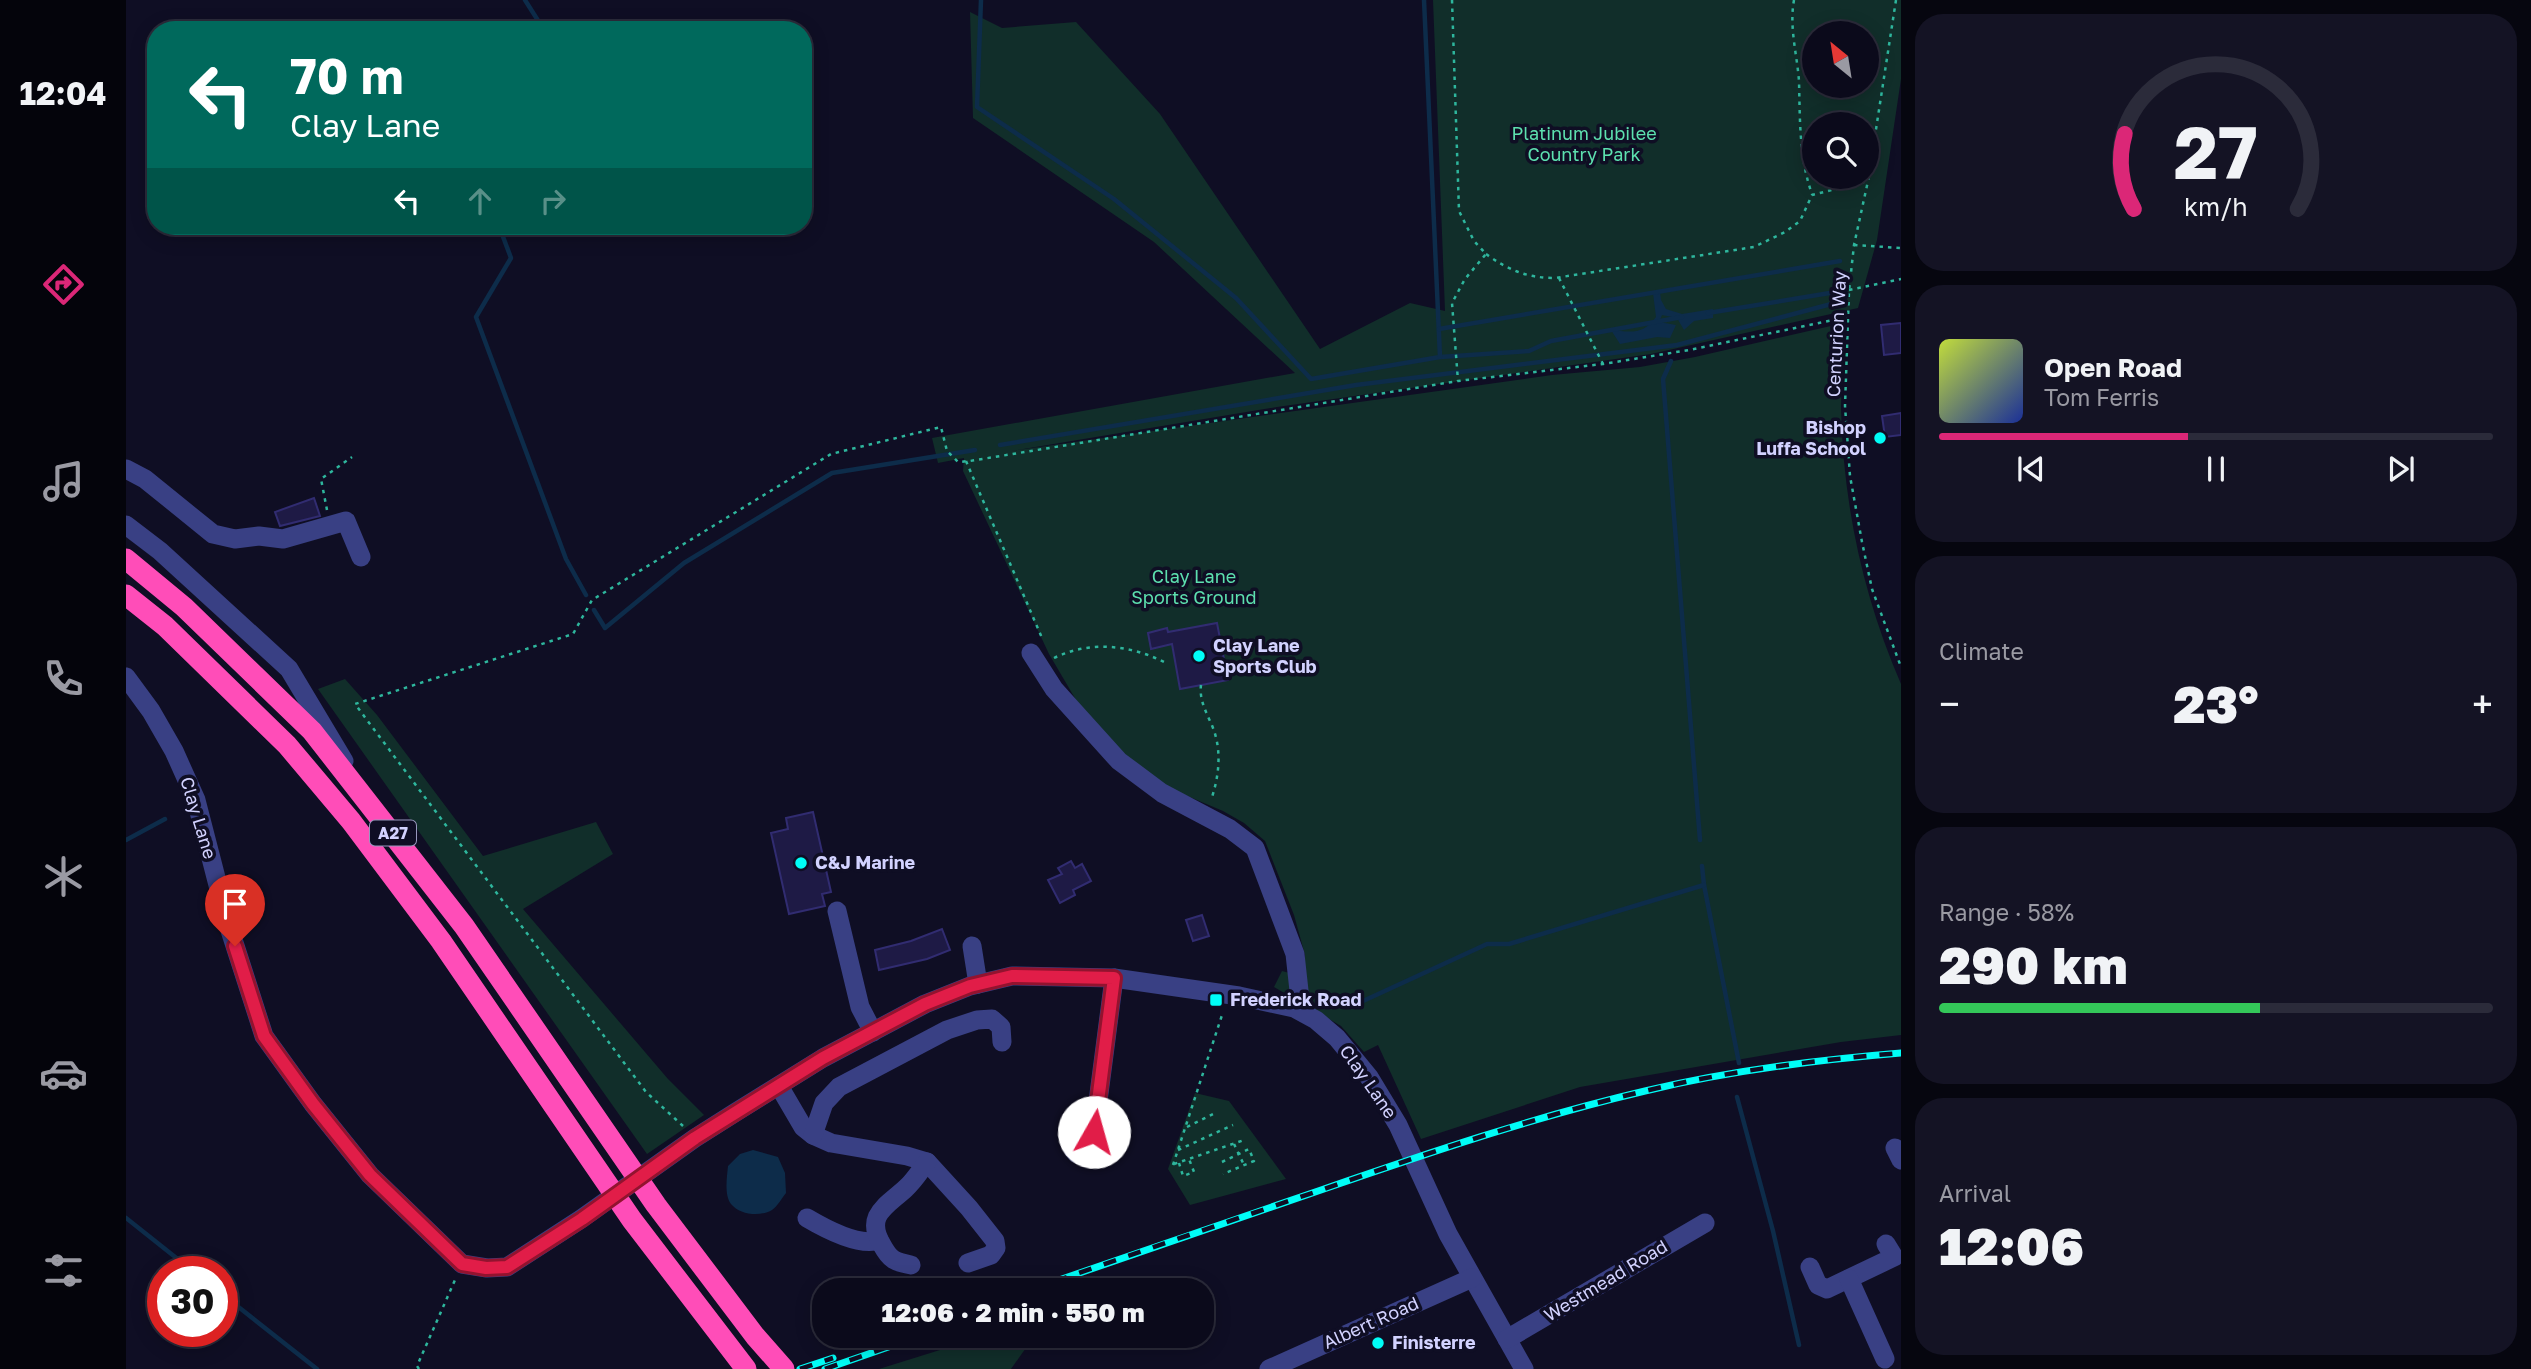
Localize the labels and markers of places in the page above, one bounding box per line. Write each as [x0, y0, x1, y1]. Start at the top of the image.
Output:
place label: Bishop Luffa School [1756, 416, 1866, 459]
marker: Bishop Luffa School [1872, 430, 1888, 446]
place label: Clay Lane Sports Club [1213, 634, 1317, 677]
marker: Clay Lane Sports Club [1191, 648, 1207, 664]
place label: C&J Marine [815, 851, 916, 873]
marker: C&J Marine [793, 855, 809, 871]
pin [205, 874, 265, 946]
place label: Frederick Road [1230, 988, 1362, 1010]
marker: Frederick Road [1208, 992, 1224, 1008]
place label: Finisterre [1392, 1331, 1476, 1353]
marker: Finisterre [1370, 1335, 1386, 1351]

